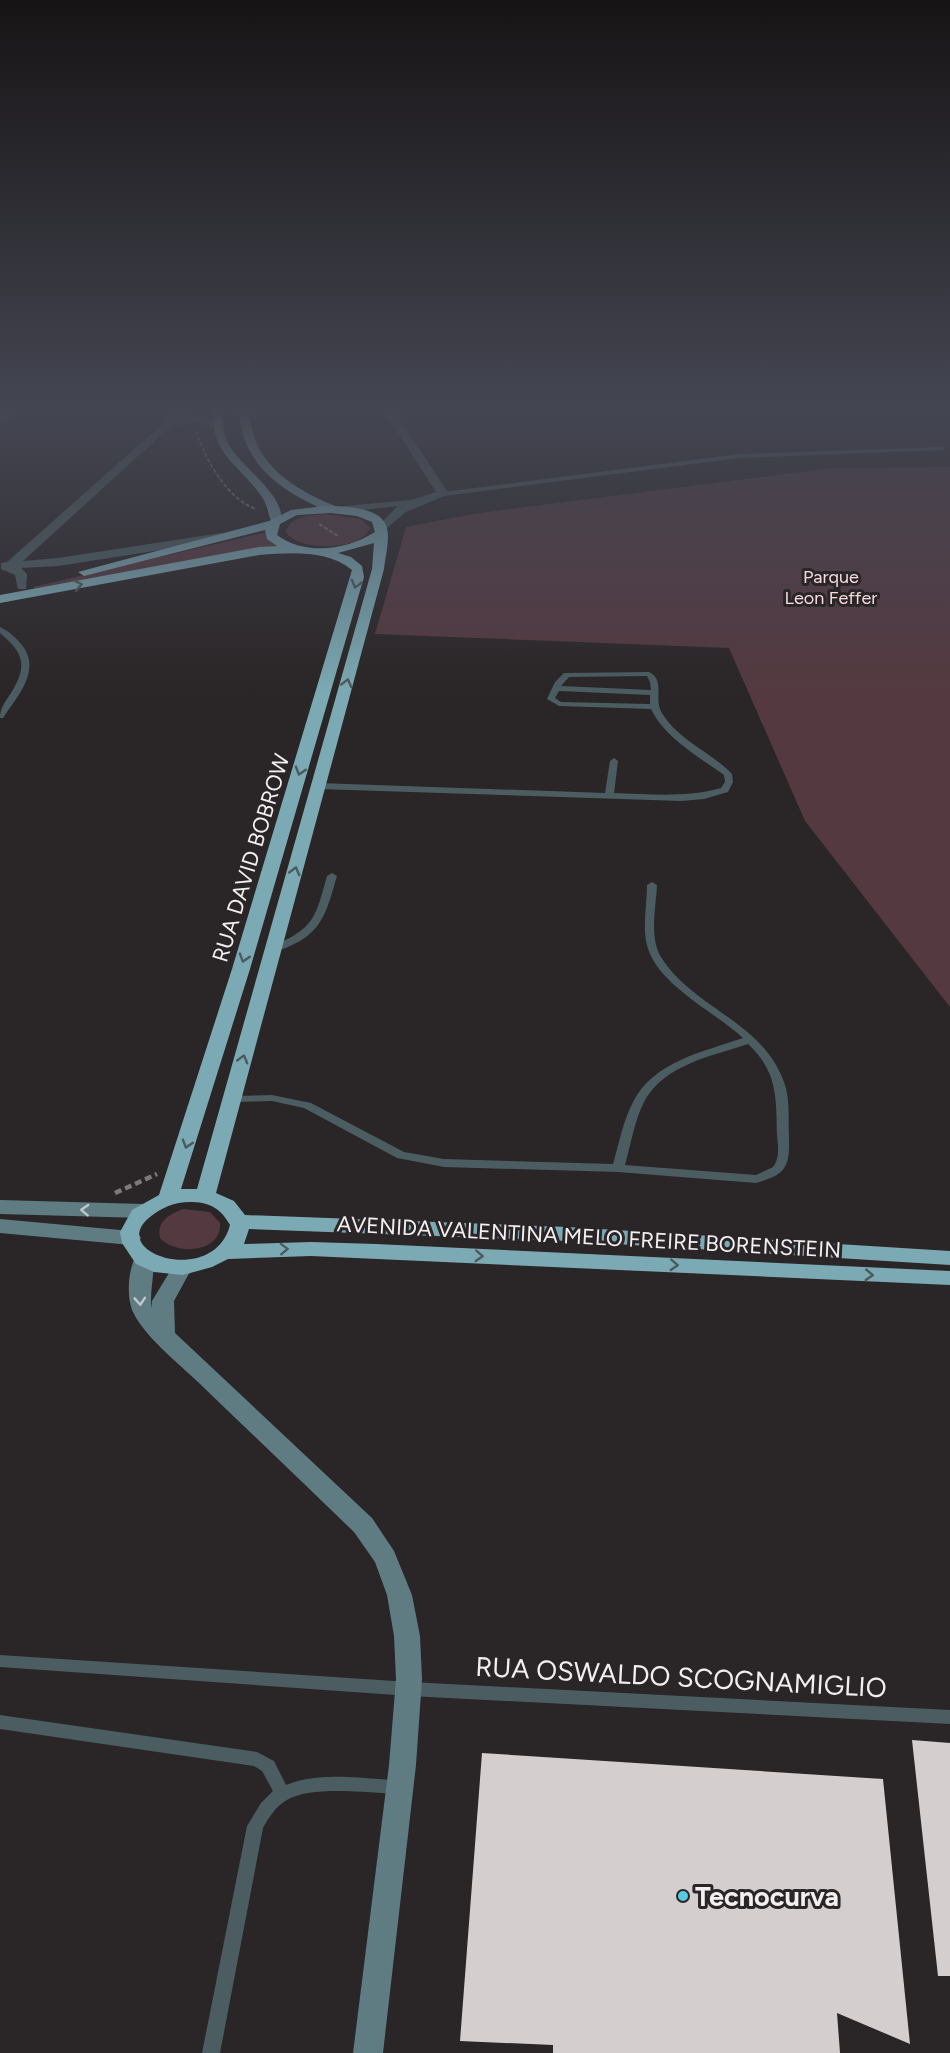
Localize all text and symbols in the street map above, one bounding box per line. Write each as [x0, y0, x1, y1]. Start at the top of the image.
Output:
park label: Parque Leon Feffer [785, 566, 877, 609]
one-way arrow [73, 579, 83, 592]
one-way arrow [350, 579, 363, 589]
one-way arrow [340, 678, 352, 689]
street label: RUA DAVID BOBROW [206, 751, 296, 965]
one-way arrow [295, 765, 307, 776]
one-way arrow [288, 866, 301, 876]
one-way arrow [239, 952, 251, 963]
one-way arrow [236, 1054, 248, 1065]
one-way arrow [182, 1139, 194, 1149]
one-way arrow [81, 1203, 90, 1216]
street label: AVENIDA VALENTINA MELO FREIRE BORENSTEIN [336, 1210, 842, 1264]
one-way arrow [280, 1243, 289, 1256]
one-way arrow [475, 1249, 484, 1262]
one-way arrow [670, 1259, 679, 1272]
one-way arrow [864, 1268, 873, 1281]
one-way arrow [134, 1297, 147, 1306]
street label: RUA OSWALDO SCOGNAMIGLIO [475, 1650, 887, 1704]
place label: Tecnocurva [695, 1880, 839, 1913]
marker: Tecnocurva [676, 1889, 690, 1903]

